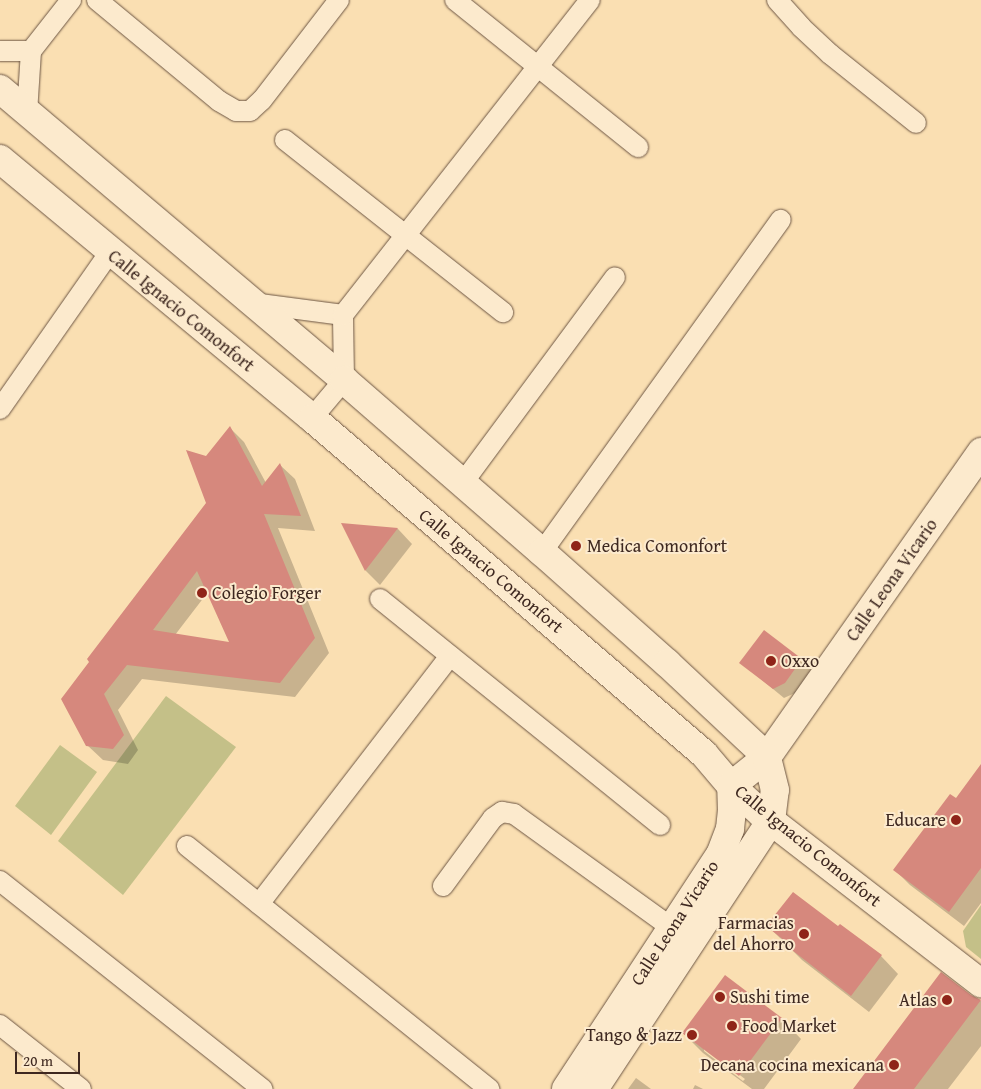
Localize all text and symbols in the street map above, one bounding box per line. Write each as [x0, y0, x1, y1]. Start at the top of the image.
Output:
street label: Calle Ignacio Comonfort [104, 245, 258, 377]
street label: Calle Ignacio Comonfort [414, 504, 568, 638]
street label: Calle Leona Vicario [842, 515, 942, 645]
place label: Medica Comonfort [587, 535, 727, 557]
marker: Medica Comonfort [569, 539, 583, 553]
place label: Colegio Forger [212, 582, 321, 604]
marker: Colegio Forger [196, 587, 208, 599]
place label: Oxxo [781, 650, 819, 672]
marker: Oxxo [765, 655, 777, 667]
street label: Calle Ignacio Comonfort [731, 780, 885, 912]
place label: Educare [885, 809, 946, 831]
marker: Educare [950, 814, 962, 826]
street label: Calle Leona Vicario [627, 856, 723, 990]
place label: Farmacias del Ahorro [713, 913, 794, 956]
marker: Farmacias del Ahorro [798, 928, 810, 940]
place label: Sushi time [730, 986, 809, 1008]
place label: Atlas [899, 989, 937, 1011]
marker: Sushi time [714, 991, 726, 1003]
marker: Atlas [941, 994, 953, 1006]
place label: Food Market [742, 1015, 836, 1037]
marker: Food Market [726, 1020, 738, 1032]
place label: Tango & Jazz [586, 1024, 682, 1046]
marker: Tango & Jazz [686, 1029, 698, 1041]
scale bar [18, 1042, 82, 1074]
text: 20 m [23, 1050, 53, 1071]
place label: Decana cocina mexicana [701, 1054, 884, 1076]
marker: Decana cocina mexicana [888, 1059, 900, 1071]

